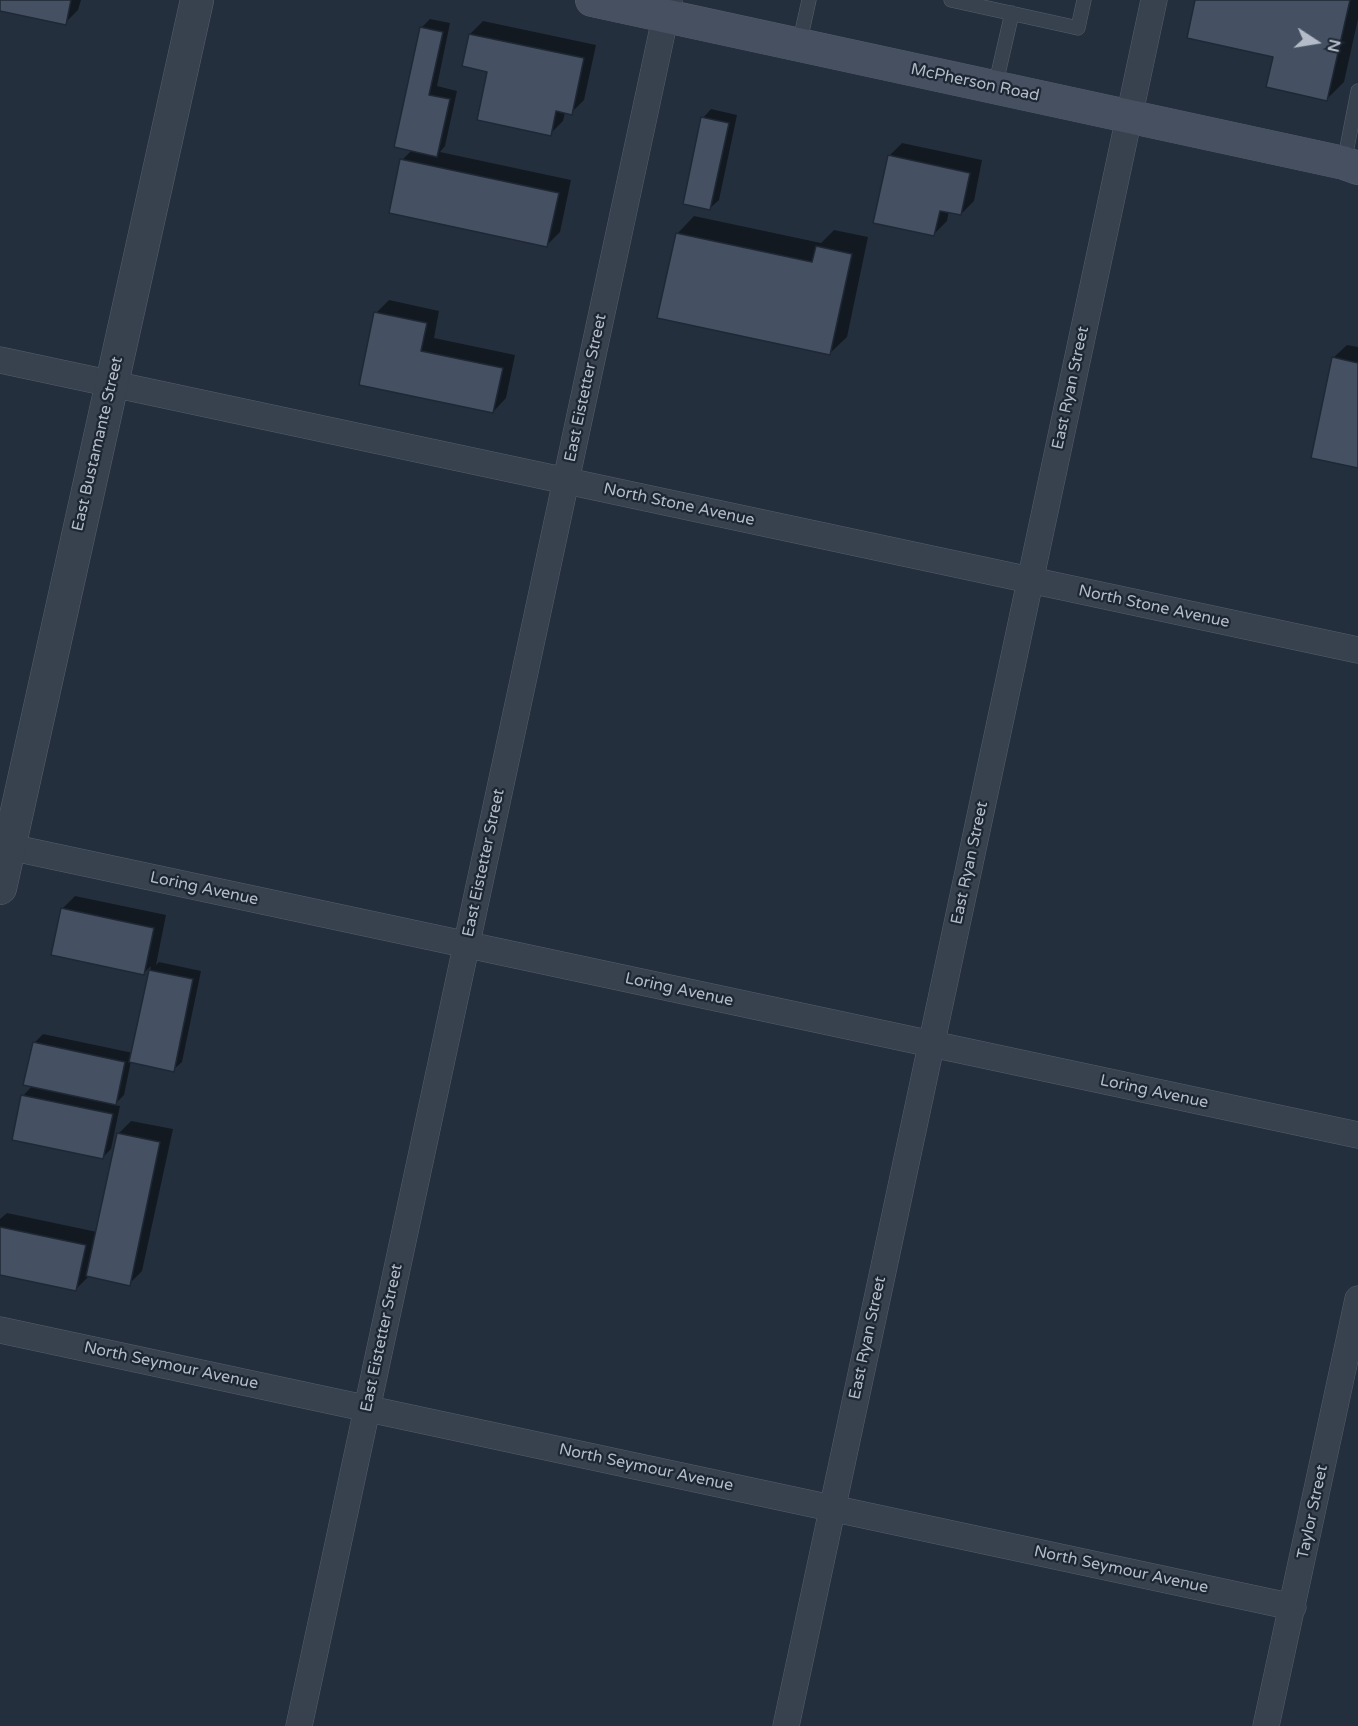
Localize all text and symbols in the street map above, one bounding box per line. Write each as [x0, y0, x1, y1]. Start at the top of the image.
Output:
north arrow [1286, 12, 1346, 72]
text: N [1322, 37, 1345, 54]
street label: McPherson Road [909, 60, 1041, 106]
street label: East Eistetter Street [561, 312, 611, 464]
street label: East Ryan Street [1049, 325, 1093, 451]
street label: East Bustamante Street [69, 355, 127, 533]
street label: North Stone Avenue [602, 480, 756, 530]
street label: North Stone Avenue [1077, 582, 1231, 632]
street label: East Eistetter Street [459, 787, 509, 939]
street label: East Ryan Street [948, 800, 992, 926]
street label: Loring Avenue [148, 868, 260, 910]
street label: Loring Avenue [623, 969, 735, 1011]
street label: Loring Avenue [1098, 1071, 1210, 1113]
street label: East Eistetter Street [357, 1262, 407, 1414]
street label: East Ryan Street [846, 1275, 890, 1401]
street label: North Seymour Avenue [82, 1338, 260, 1394]
street label: North Seymour Avenue [557, 1440, 735, 1496]
street label: Taylor Street [1294, 1463, 1332, 1561]
street label: North Seymour Avenue [1032, 1542, 1210, 1598]

